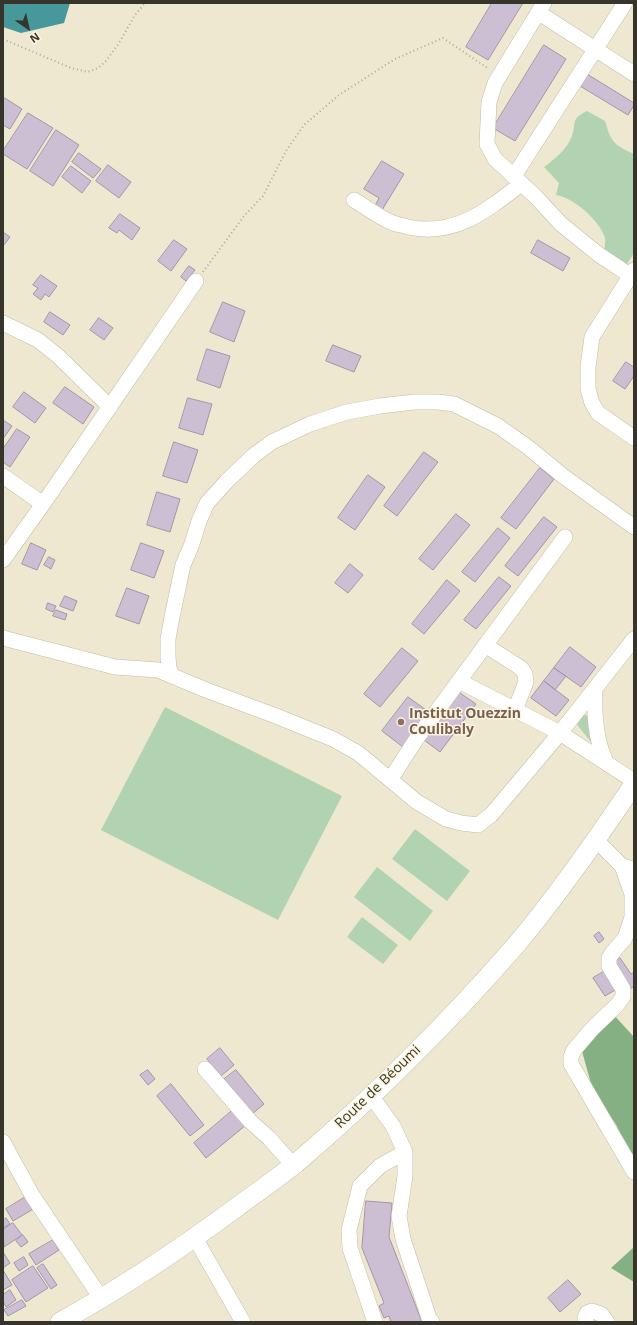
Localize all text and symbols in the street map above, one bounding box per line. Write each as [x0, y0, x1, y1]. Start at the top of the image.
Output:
north arrow [8, 8, 48, 48]
text: N [27, 30, 43, 47]
place label: Institut Ouezzin Coulibaly [409, 706, 521, 738]
marker: Institut Ouezzin Coulibaly [396, 717, 406, 727]
street label: Route de Béoumi [332, 1042, 424, 1132]

